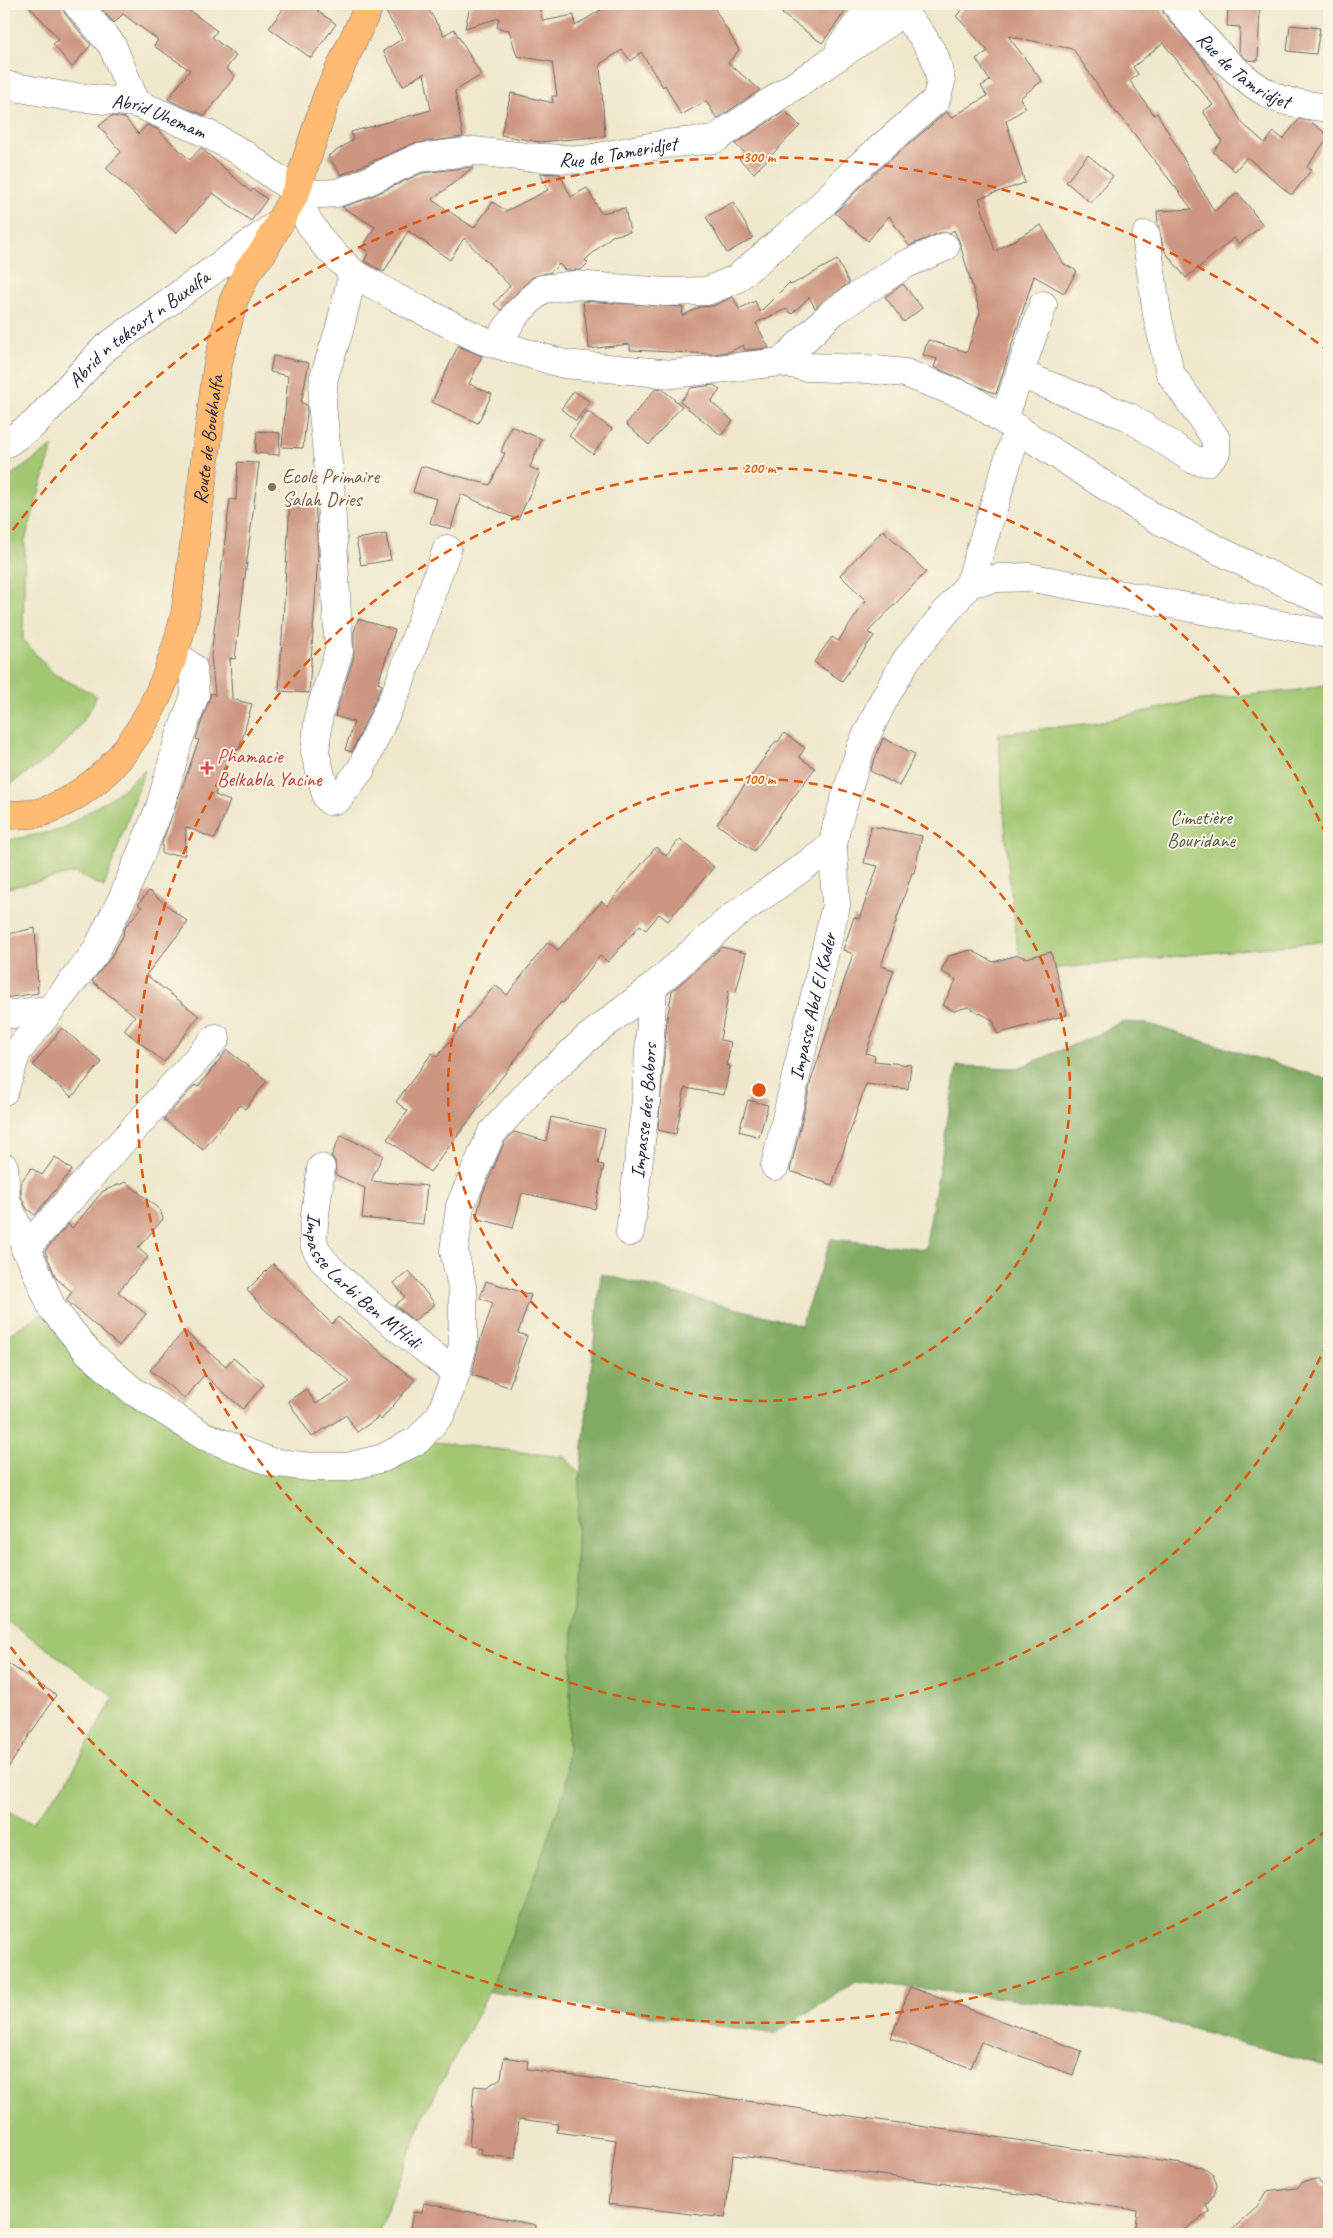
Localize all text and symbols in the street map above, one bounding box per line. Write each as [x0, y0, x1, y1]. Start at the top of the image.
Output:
street label: Rue de Tamridjet [1191, 27, 1296, 115]
street label: Abrid Uhemam [111, 89, 211, 145]
street label: Rue de Tameridjet [559, 131, 681, 173]
text: 300 m [743, 148, 777, 167]
street label: Abrid n teksart n Buxalfa [63, 264, 216, 393]
street label: Route de Boukhalfa [187, 372, 229, 506]
text: 200 m [743, 459, 777, 478]
place label: Ecole Primaire Salah Dries [282, 464, 381, 512]
marker: Ecole Primaire Salah Dries [266, 481, 278, 493]
place label: Phamacie Belkabla Yacine [217, 744, 323, 792]
marker: Phamacie Belkabla Yacine [201, 762, 213, 774]
text: 100 m [743, 770, 777, 789]
park label: Cimetière Bouridane [1167, 805, 1236, 853]
street label: Impasse Abd El Kader [784, 929, 843, 1083]
street label: Impasse des Babors [625, 1040, 663, 1180]
centre of rings [750, 1081, 768, 1099]
street label: Impasse Larbi Ben M'Hidi [300, 1212, 428, 1356]

